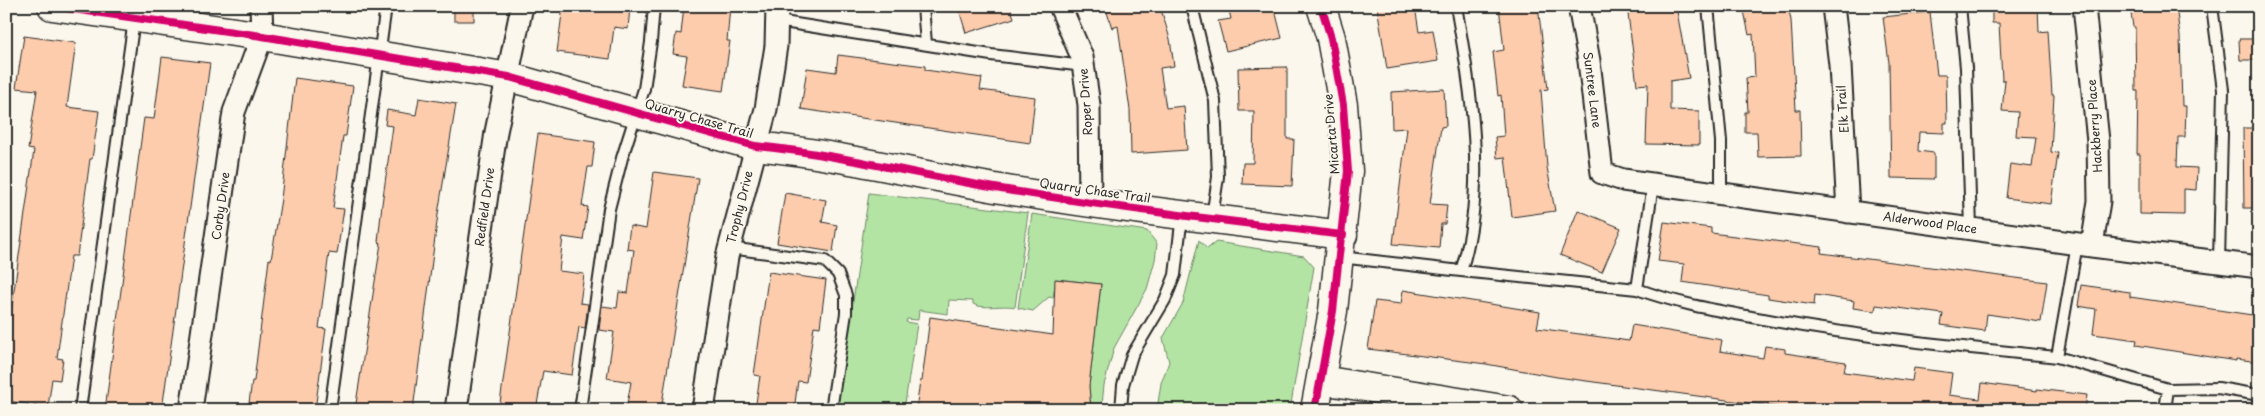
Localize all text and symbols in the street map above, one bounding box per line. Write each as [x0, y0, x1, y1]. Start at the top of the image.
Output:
street label: Suntree Lane [1579, 51, 1607, 130]
street label: Roper Drive [1074, 68, 1096, 136]
street label: Hackberry Place [2082, 79, 2106, 173]
street label: Elk Trail [1831, 84, 1853, 134]
street label: Micarta Drive [1319, 93, 1343, 175]
street label: Quarry Chase Trail [643, 94, 756, 142]
street label: Redfield Drive [470, 166, 498, 248]
street label: Trophy Drive [721, 168, 757, 245]
street label: Corby Drive [206, 171, 234, 241]
street label: Quarry Chase Trail [1038, 173, 1152, 207]
street label: Alderwood Place [1882, 207, 1978, 237]

